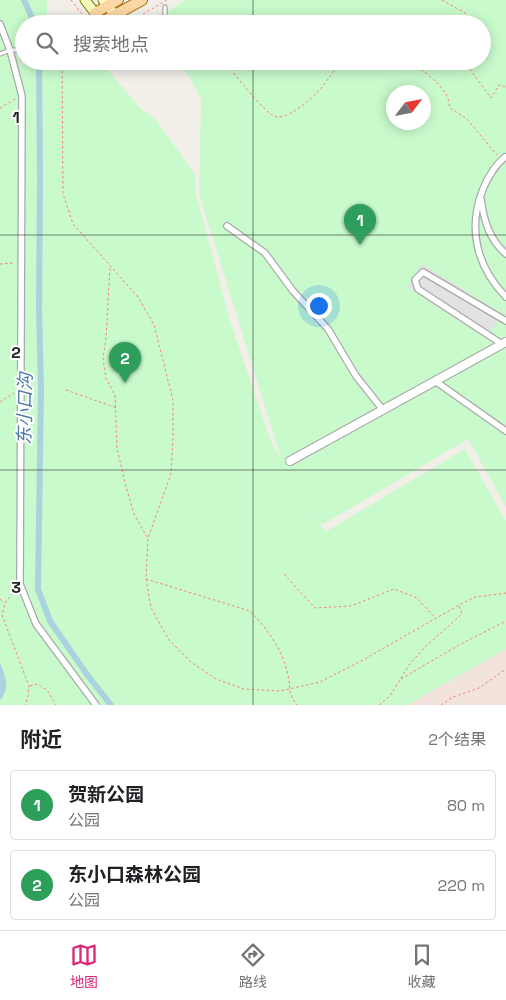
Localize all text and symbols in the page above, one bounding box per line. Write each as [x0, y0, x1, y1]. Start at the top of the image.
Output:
search box [15, 15, 491, 70]
icon: search [33, 29, 61, 57]
text: 搜索地点 [73, 32, 149, 57]
north arrow [386, 85, 431, 130]
text: 1 [12, 107, 20, 128]
pin: 1 [344, 204, 376, 245]
your location [306, 293, 332, 319]
text: 2 [11, 342, 21, 363]
pin: 2 [109, 342, 141, 383]
water label: 东小口沟 [12, 371, 37, 445]
text: 3 [11, 577, 21, 598]
text: 附近 [20, 726, 62, 753]
text: 2个结果 [428, 729, 486, 750]
text: 贺新公园 [68, 782, 144, 807]
text: 1 [33, 795, 41, 816]
text: 80 m [447, 795, 485, 816]
text: 公园 [68, 810, 100, 831]
text: 东小口森林公园 [68, 862, 201, 887]
text: 2 [32, 875, 42, 896]
text: 220 m [438, 875, 485, 896]
text: 公园 [68, 890, 100, 911]
tab: 地图 [70, 941, 98, 991]
tab: 路线 [239, 941, 267, 991]
tab: 收藏 [408, 941, 436, 991]

